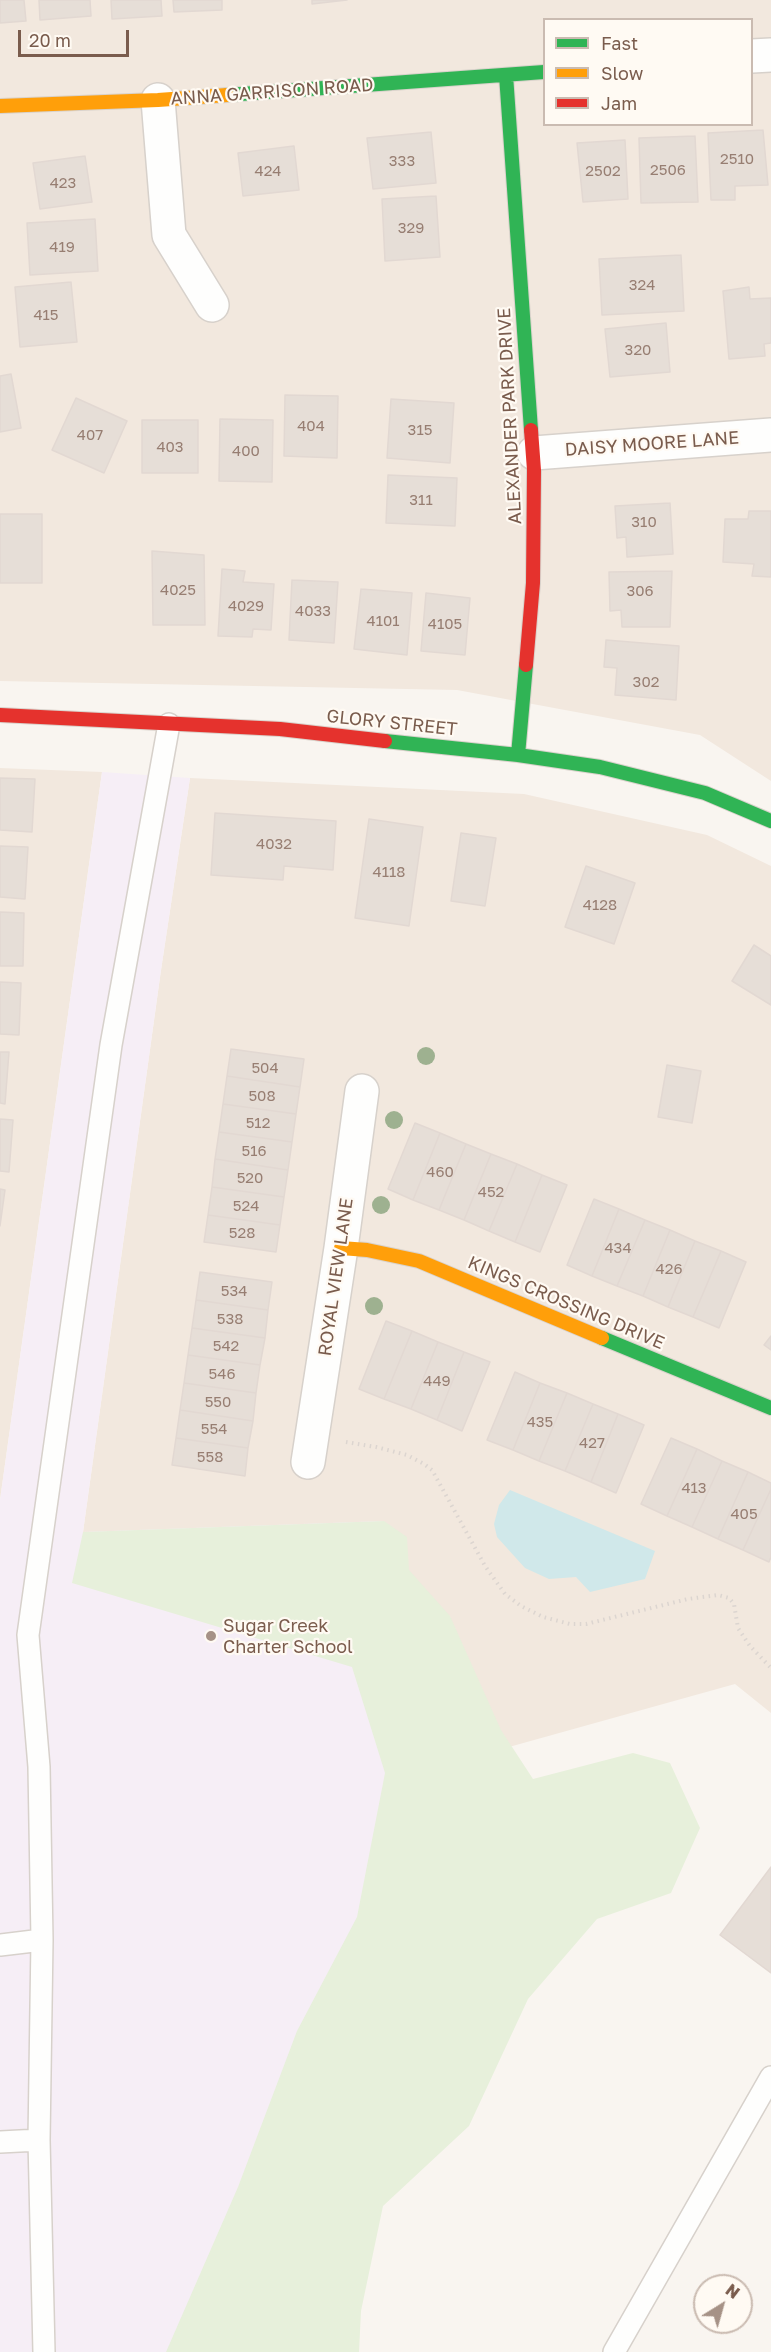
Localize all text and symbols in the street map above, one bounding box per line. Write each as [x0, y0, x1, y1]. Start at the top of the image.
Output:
scale bar [21, 18, 132, 56]
legend [543, 18, 753, 126]
text: 20 m [29, 29, 71, 51]
text: Fast [601, 32, 638, 54]
text: Slow [601, 62, 643, 84]
street label: ANNA GARRISON ROAD [170, 74, 374, 110]
text: Jam [601, 92, 637, 114]
house number: 2510 [720, 150, 754, 168]
house number: 333 [389, 152, 415, 170]
house number: 2506 [650, 161, 686, 179]
house number: 424 [255, 162, 281, 180]
house number: 2502 [585, 162, 621, 180]
house number: 423 [50, 174, 76, 192]
house number: 329 [398, 219, 424, 237]
house number: 419 [49, 238, 75, 256]
house number: 324 [629, 276, 655, 294]
house number: 415 [33, 306, 59, 324]
street label: ALEXANDER PARK DRIVE [494, 307, 526, 525]
house number: 320 [625, 341, 651, 359]
house number: 404 [297, 417, 325, 435]
house number: 315 [408, 421, 432, 439]
house number: 407 [77, 426, 103, 444]
street label: DAISY MOORE LANE [564, 427, 740, 461]
house number: 403 [156, 438, 184, 456]
house number: 400 [232, 442, 260, 460]
house number: 311 [409, 491, 433, 509]
house number: 310 [631, 513, 657, 531]
house number: 4025 [160, 581, 196, 599]
house number: 306 [626, 582, 654, 600]
house number: 4029 [228, 597, 264, 615]
house number: 4033 [295, 602, 331, 620]
house number: 4101 [367, 612, 399, 630]
house number: 4105 [428, 615, 462, 633]
house number: 302 [633, 673, 659, 691]
street label: GLORY STREET [326, 705, 458, 741]
house number: 4032 [256, 835, 292, 853]
house number: 4118 [373, 863, 405, 881]
house number: 4128 [583, 896, 617, 914]
house number: 504 [251, 1059, 279, 1077]
house number: 508 [248, 1087, 276, 1105]
house number: 512 [246, 1114, 270, 1132]
house number: 516 [241, 1142, 267, 1160]
house number: 460 [426, 1163, 454, 1181]
house number: 520 [237, 1169, 263, 1187]
house number: 452 [478, 1183, 504, 1201]
street label: ROYAL VIEW LANE [314, 1196, 358, 1358]
house number: 524 [233, 1197, 259, 1215]
house number: 528 [229, 1224, 255, 1242]
house number: 434 [604, 1239, 632, 1257]
street label: KINGS CROSSING DRIVE [465, 1252, 667, 1354]
house number: 426 [656, 1260, 682, 1278]
house number: 534 [221, 1282, 247, 1300]
house number: 538 [217, 1310, 243, 1328]
house number: 542 [213, 1337, 239, 1355]
house number: 546 [209, 1365, 235, 1383]
house number: 449 [423, 1372, 451, 1390]
house number: 550 [205, 1393, 231, 1411]
house number: 435 [527, 1413, 553, 1431]
house number: 554 [201, 1420, 227, 1438]
house number: 427 [579, 1434, 605, 1452]
house number: 558 [197, 1448, 223, 1466]
house number: 413 [681, 1479, 707, 1497]
house number: 405 [730, 1505, 758, 1523]
place label: Sugar Creek Charter School [223, 1615, 353, 1658]
marker: Sugar Creek Charter School [204, 1629, 218, 1643]
north arrow [693, 2274, 753, 2334]
text: N [722, 2280, 744, 2303]

